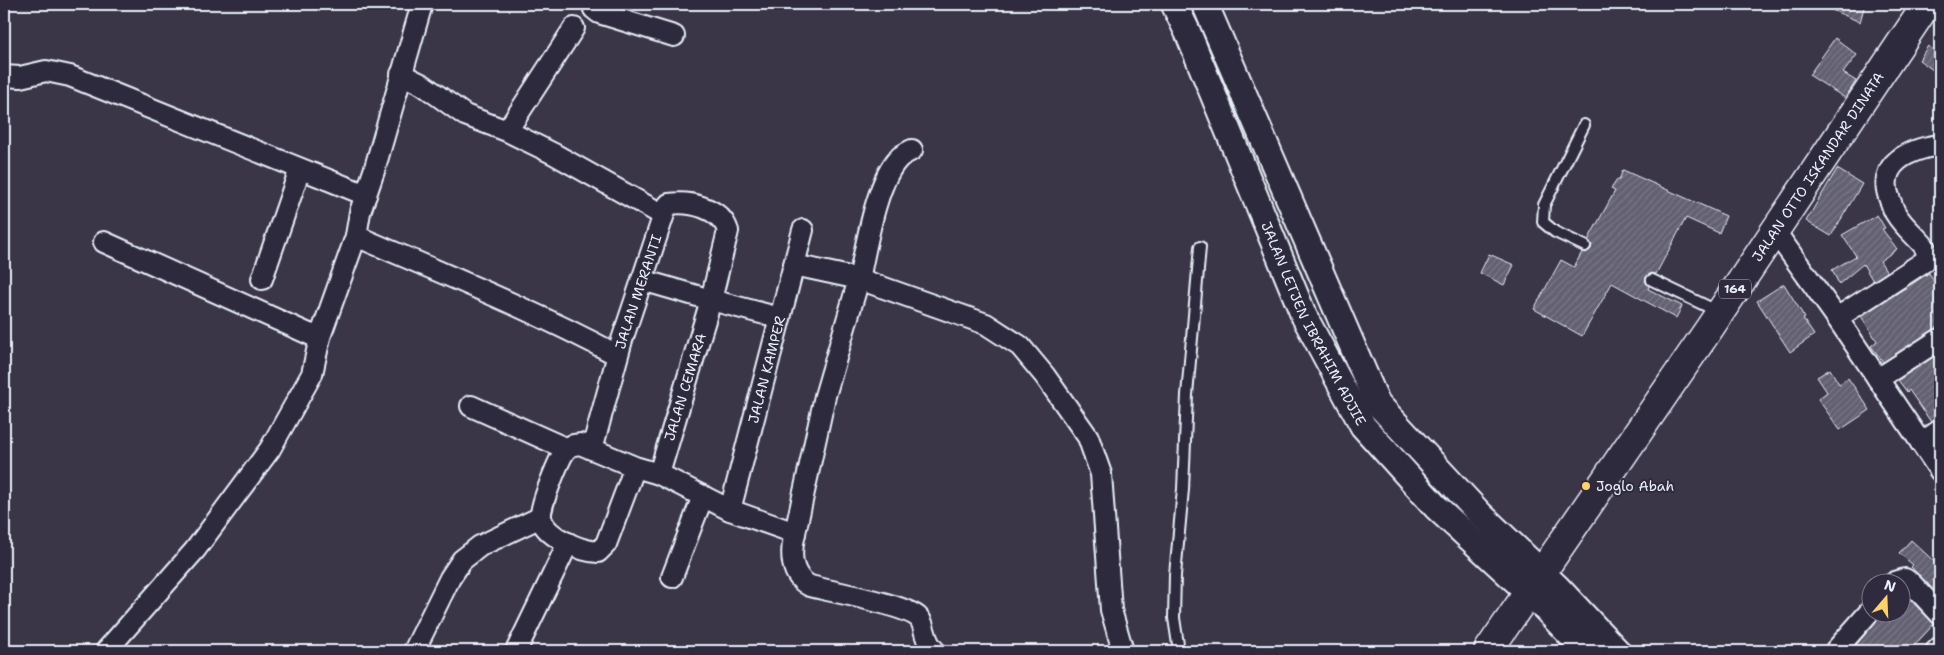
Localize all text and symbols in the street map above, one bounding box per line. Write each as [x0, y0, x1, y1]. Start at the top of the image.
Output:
street label: JALAN OTTO ISKANDAR DINATA [1748, 69, 1888, 265]
street label: JALAN LETJEN IBRAHIM ADJIE [1257, 219, 1370, 429]
street label: JALAN MERANTI [611, 232, 666, 351]
road number: 164 [1719, 280, 1751, 298]
street label: JALAN KAMPER [744, 314, 789, 425]
street label: JALAN CEMARA [660, 331, 710, 443]
place label: Joglo Abah [1596, 477, 1674, 495]
marker: Joglo Abah [1580, 480, 1592, 492]
north arrow [1862, 572, 1912, 622]
text: N [1882, 575, 1898, 596]

